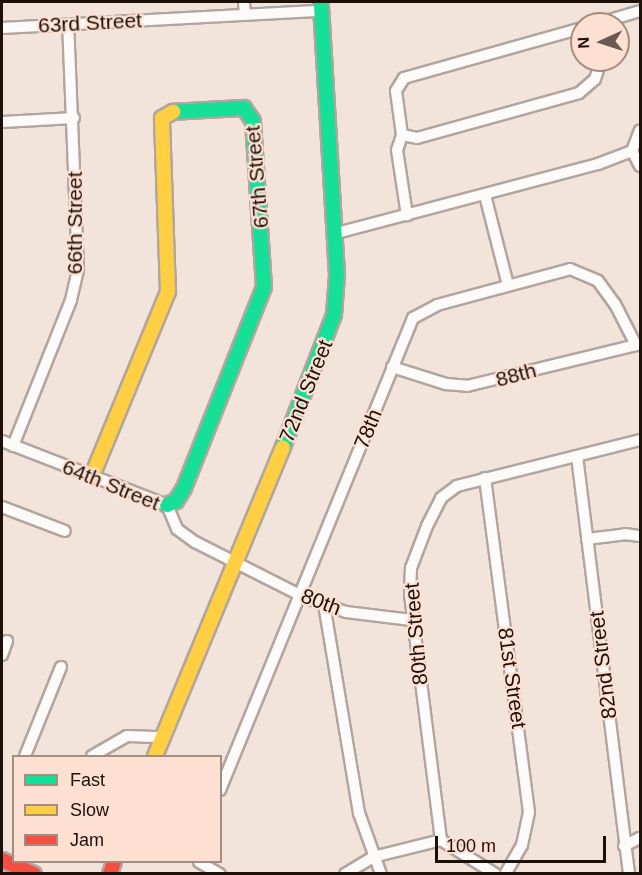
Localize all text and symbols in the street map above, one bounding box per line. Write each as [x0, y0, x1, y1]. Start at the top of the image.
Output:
street label: 63rd Street [37, 8, 143, 38]
north arrow [570, 12, 630, 72]
text: N [575, 37, 592, 49]
street label: 67th Street [240, 125, 274, 229]
street label: 66th Street [62, 172, 88, 274]
street label: 72nd Street [274, 336, 338, 446]
street label: 88th [493, 358, 539, 392]
street label: 78th [349, 405, 387, 453]
street label: 64th Street [59, 454, 163, 516]
street label: 80th Street [399, 582, 433, 686]
street label: 80th [297, 583, 345, 621]
street label: 82nd Street [584, 610, 622, 720]
street label: 81st Street [492, 626, 532, 730]
legend [12, 755, 222, 863]
text: Fast [70, 770, 105, 790]
text: Slow [70, 800, 109, 820]
scale bar [438, 824, 609, 862]
text: Jam [70, 830, 104, 850]
text: 100 m [446, 836, 496, 856]

